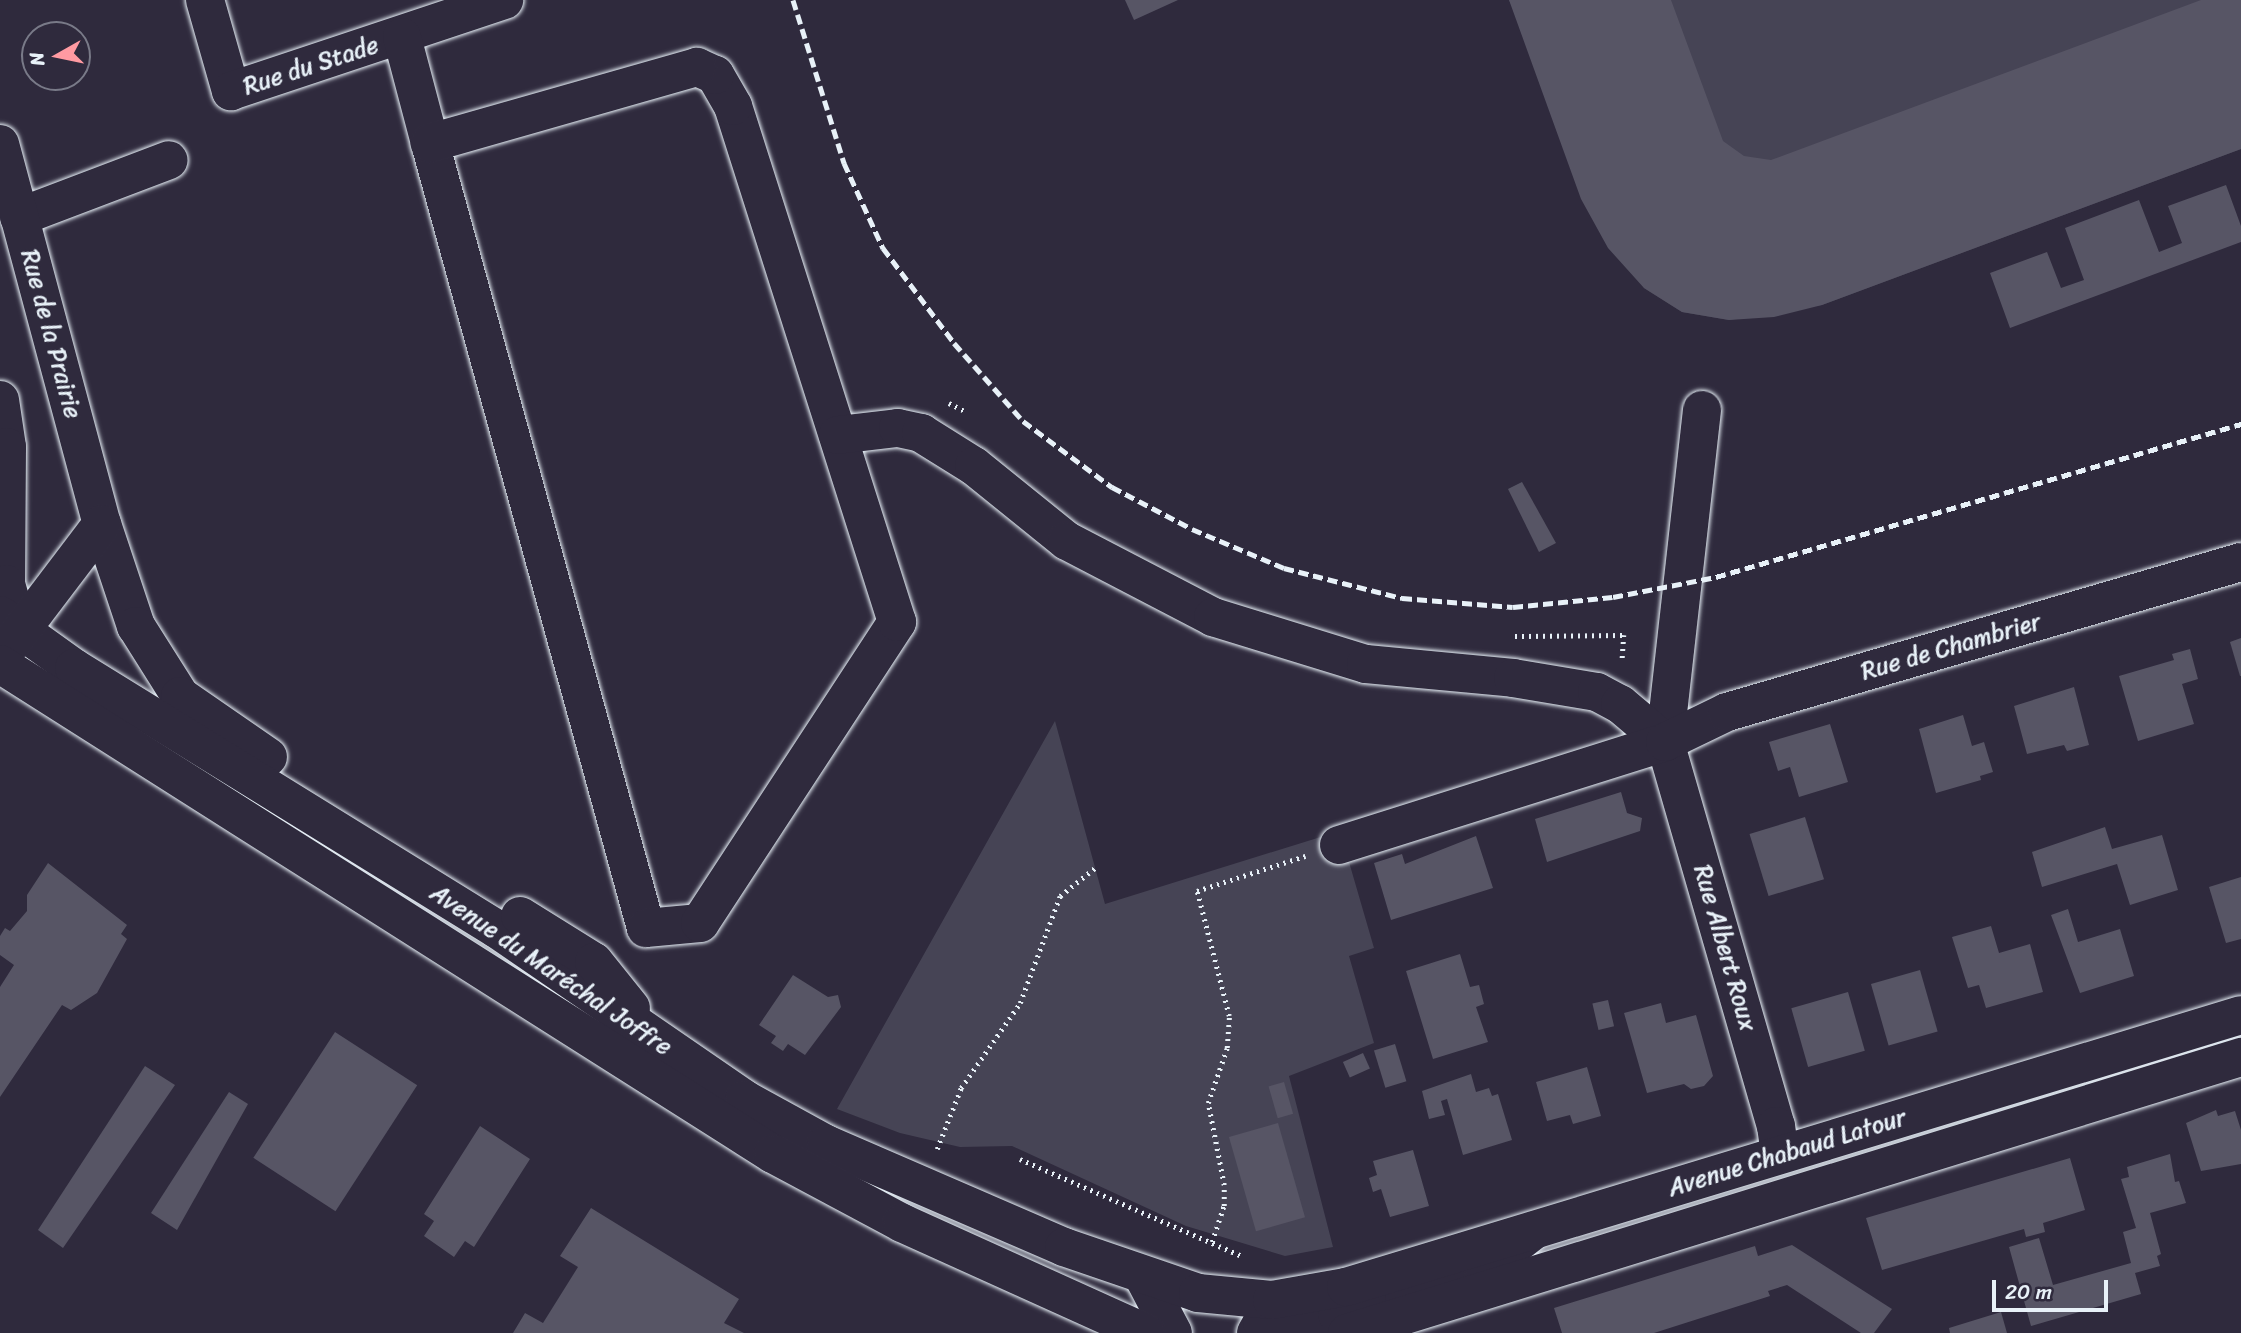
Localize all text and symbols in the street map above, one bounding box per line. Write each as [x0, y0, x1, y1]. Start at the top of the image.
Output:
north arrow [21, 21, 91, 91]
street label: Rue du Stade [240, 31, 382, 101]
text: N [19, 50, 54, 68]
street label: Rue de la Prairie [15, 246, 87, 422]
street label: Rue de Chambrier [1858, 608, 2044, 686]
street label: Rue Albert Roux [1687, 861, 1763, 1035]
street label: Avenue du Maréchal Joffre [425, 878, 677, 1062]
street label: Avenue Chabaud Latour [1664, 1103, 1910, 1203]
scale bar [1996, 1266, 2112, 1310]
text: 20 m [2005, 1273, 2052, 1311]

